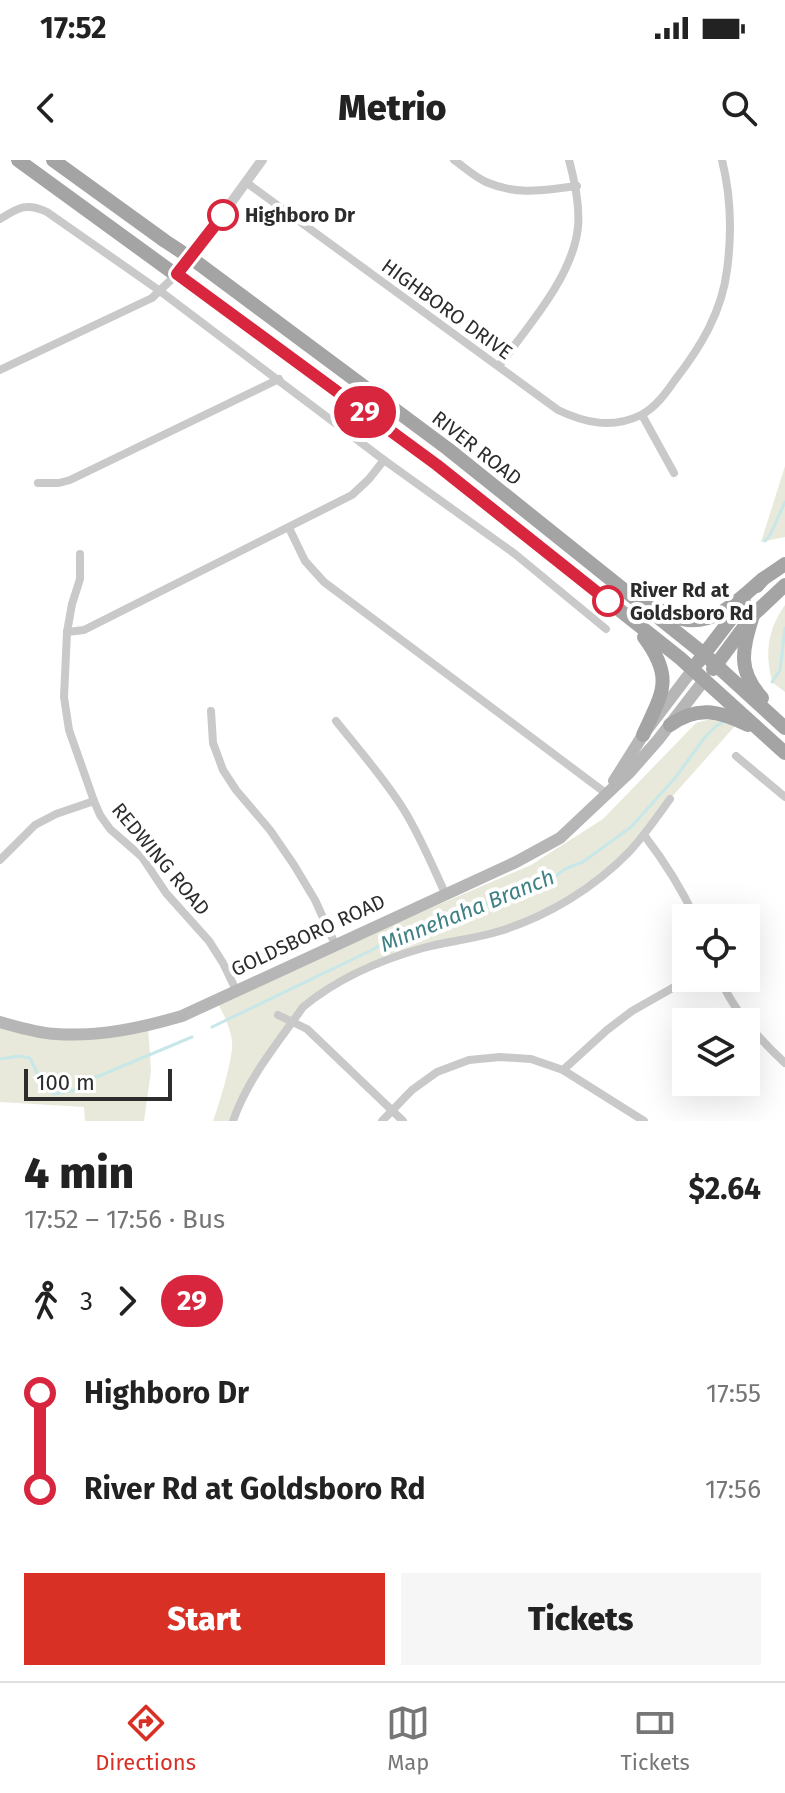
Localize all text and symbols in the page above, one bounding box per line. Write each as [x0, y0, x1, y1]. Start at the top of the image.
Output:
text: 17:52 [40, 10, 107, 46]
icon: back [24, 86, 68, 130]
text: Metrio [338, 86, 447, 130]
icon: search [717, 86, 761, 130]
marker: Highboro Dr [208, 200, 238, 230]
place label: Highboro Dr [245, 203, 356, 227]
street label: HIGHBORO DRIVE [377, 254, 517, 364]
line badge: 29 [329, 386, 401, 438]
text: 29 [350, 395, 380, 428]
street label: RIVER ROAD [427, 406, 527, 490]
place label: River Rd at Goldsboro Rd [630, 578, 754, 625]
marker: River Rd at Goldsboro Rd [593, 586, 623, 616]
street label: REDWING ROAD [107, 798, 215, 920]
water label: Minnehaha Branch [376, 863, 558, 958]
street label: GOLDSBORO ROAD [227, 889, 389, 981]
map controls [672, 904, 760, 1096]
button: locate [672, 904, 760, 992]
button: layers [672, 1008, 760, 1096]
scale bar [24, 1065, 172, 1101]
text: 100 m [36, 1069, 95, 1096]
text: 4 min [24, 1147, 134, 1200]
text: $2.64 [689, 1171, 761, 1207]
text: 17:52 – 17:56 · Bus [24, 1204, 225, 1235]
icon: walk [24, 1279, 68, 1323]
icon: forward [105, 1279, 149, 1323]
text: 29 [177, 1284, 207, 1317]
text: 3 [80, 1286, 93, 1317]
text: Highboro Dr [84, 1375, 249, 1411]
text: 17:55 [706, 1378, 761, 1409]
text: River Rd at Goldsboro Rd [84, 1471, 426, 1507]
text: 17:56 [705, 1474, 761, 1505]
button: Start [24, 1573, 385, 1665]
button: Tickets [401, 1573, 761, 1665]
tab: Directions [95, 1701, 196, 1776]
tab: Map [386, 1701, 430, 1776]
tab: Tickets [621, 1701, 690, 1776]

